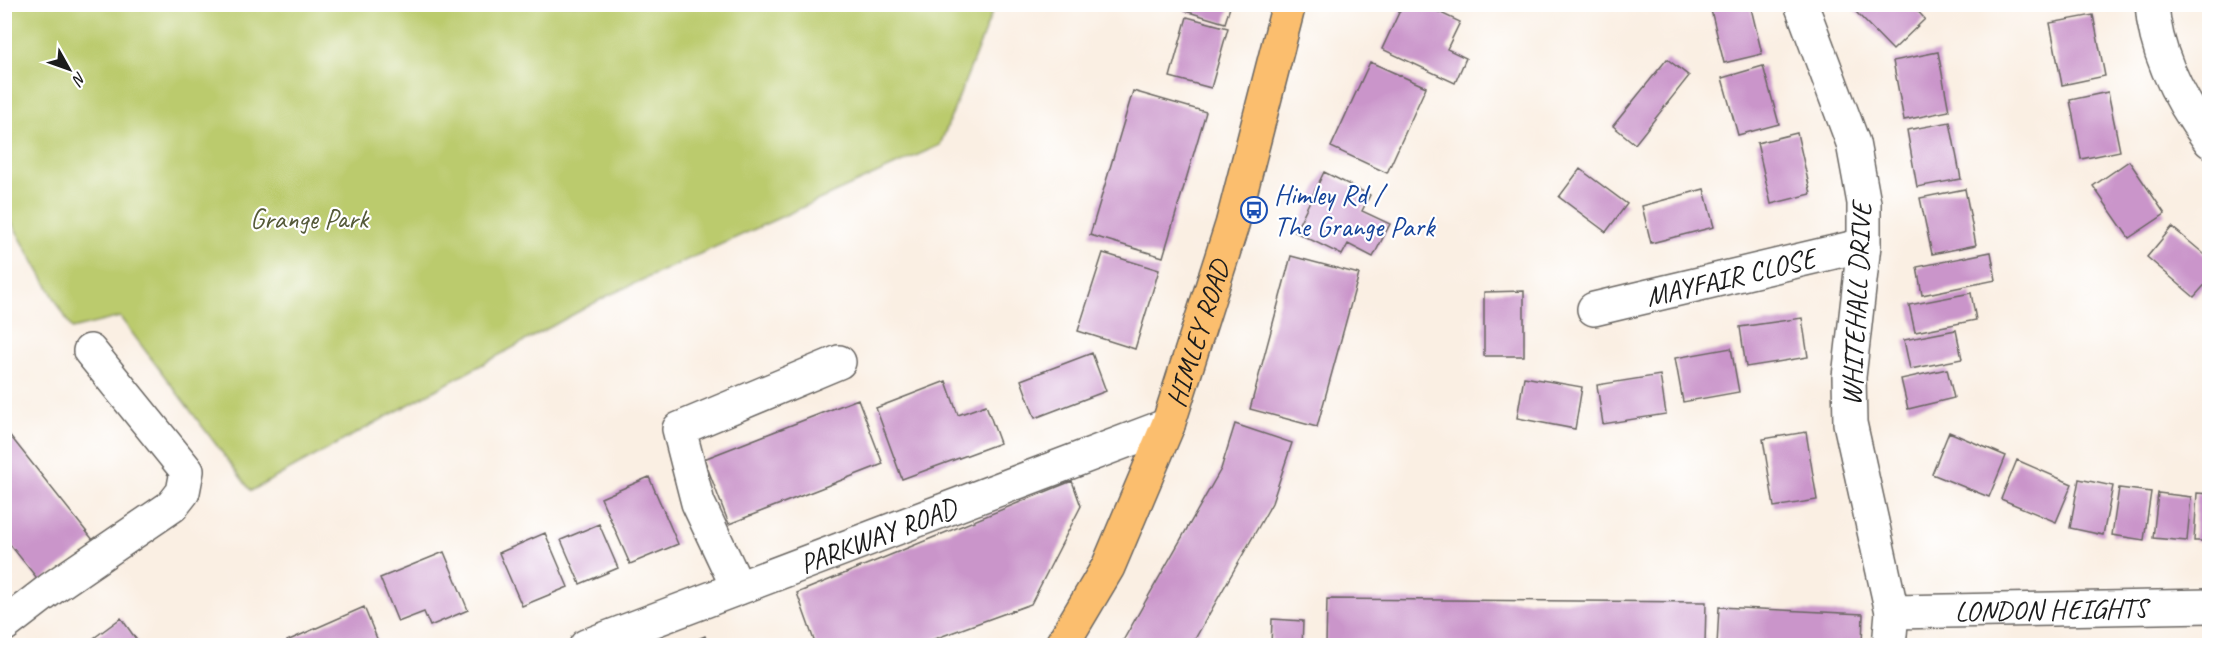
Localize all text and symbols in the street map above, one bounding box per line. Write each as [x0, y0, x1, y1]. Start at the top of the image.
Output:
north arrow [39, 39, 99, 99]
text: N [67, 68, 91, 91]
place label: Himley Rd / The Grange Park [1274, 177, 1436, 244]
bus stop icon: Himley Rd / The Grange Park [1239, 195, 1269, 225]
street label: WHITEHALL DRIVE [1833, 198, 1879, 406]
park label: Grange Park [250, 201, 370, 236]
street label: MAYFAIR CLOSE [1642, 239, 1822, 314]
street label: HIMLEY ROAD [1158, 254, 1238, 411]
street label: PARKWAY ROAD [794, 489, 964, 581]
street label: LONDON HEIGHTS [1954, 590, 2152, 628]

